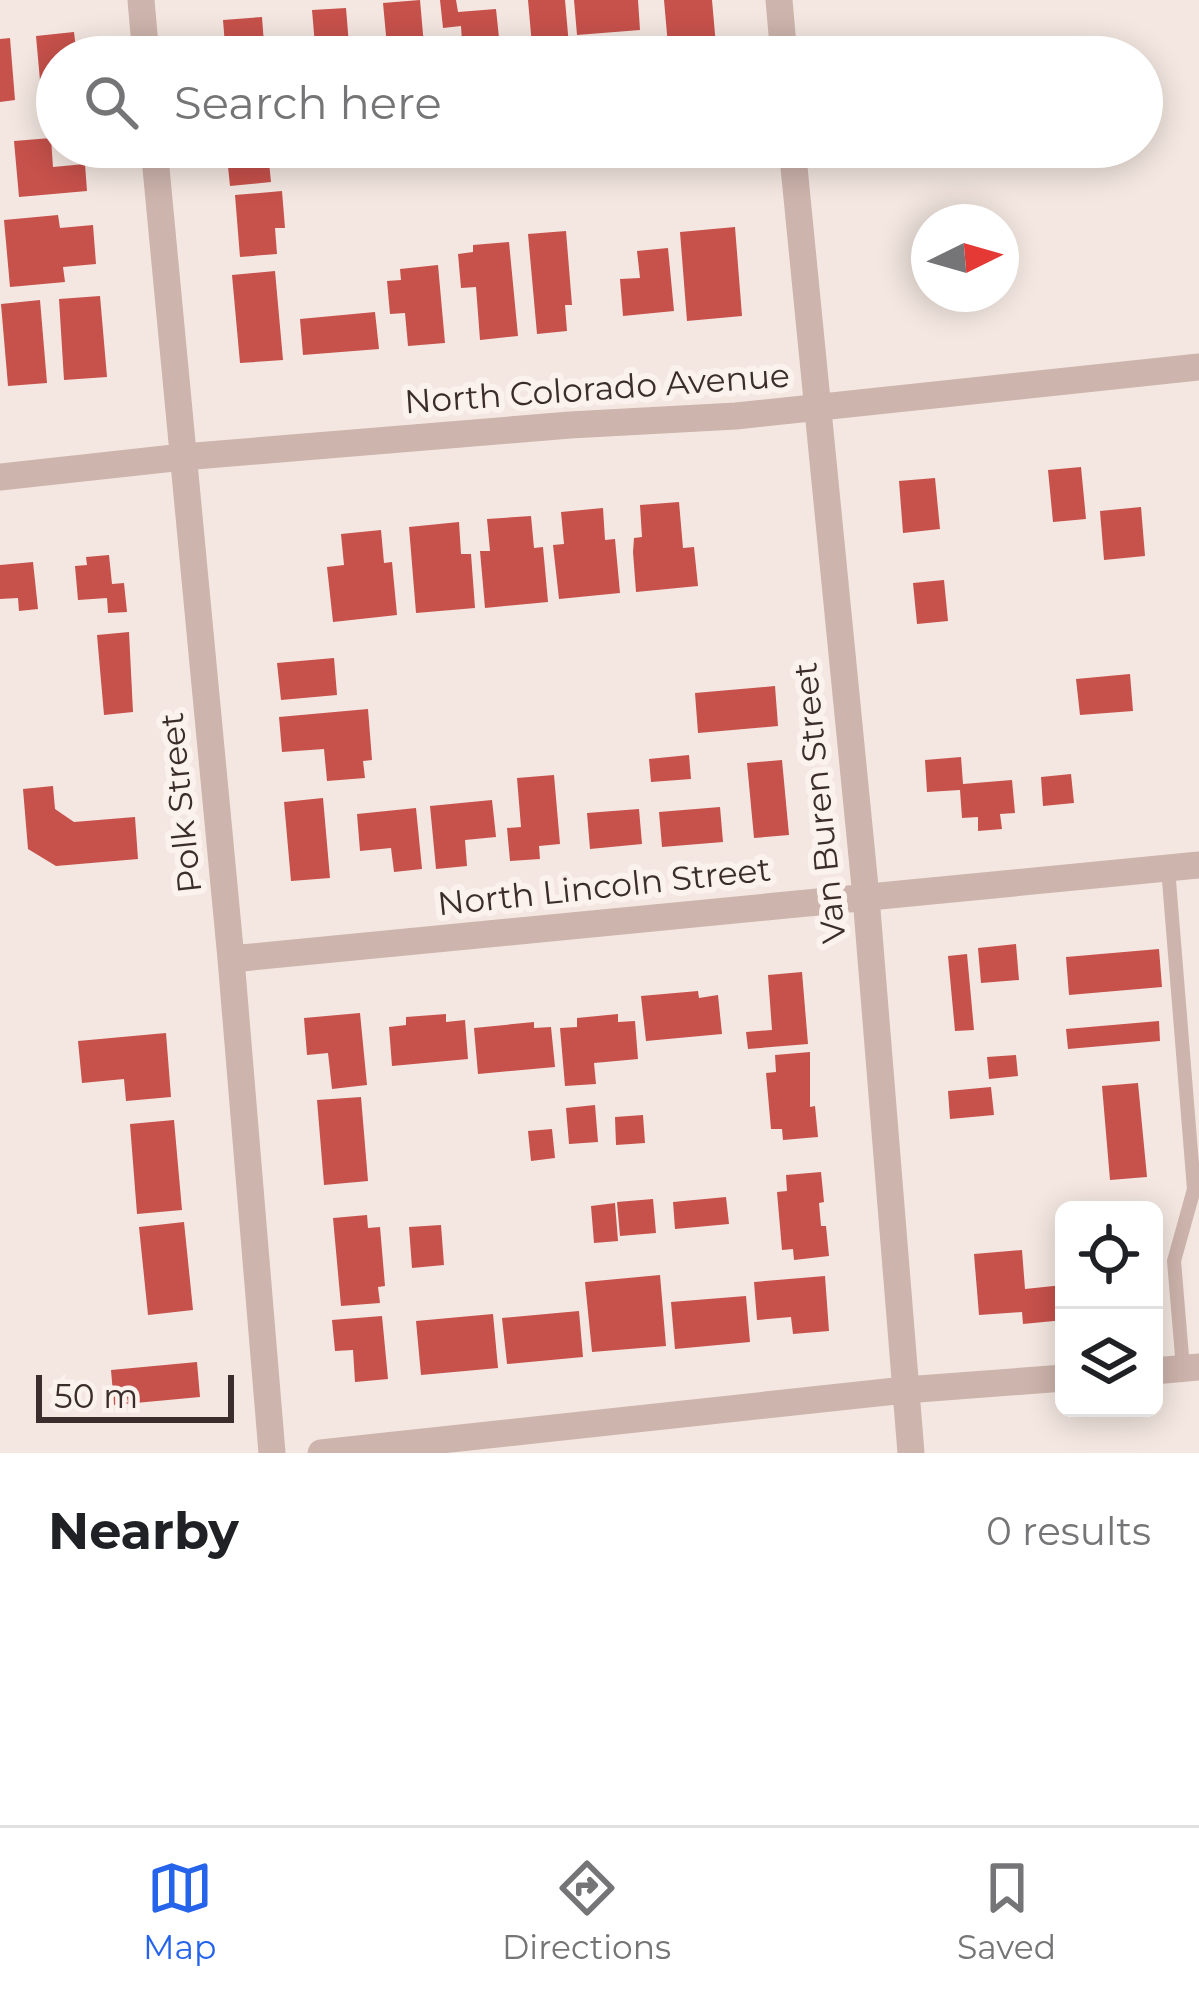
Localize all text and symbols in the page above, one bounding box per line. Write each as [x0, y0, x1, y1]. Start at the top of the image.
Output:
search box [36, 36, 1163, 168]
icon: search [78, 69, 144, 135]
text: Search here [174, 75, 442, 130]
north arrow [911, 204, 1019, 312]
street label: North Colorado Avenue [403, 355, 791, 421]
street label: Van Buren Street [784, 661, 854, 945]
street label: Polk Street [151, 711, 209, 895]
street label: North Lincoln Street [435, 849, 773, 923]
map controls [1055, 1201, 1163, 1417]
button: locate [1055, 1201, 1163, 1309]
button: layers [1055, 1309, 1163, 1417]
scale bar [36, 1369, 234, 1422]
text: 50 m [54, 1376, 138, 1416]
text: Nearby [48, 1500, 239, 1562]
text: 0 results [986, 1507, 1151, 1555]
tab: Map [143, 1855, 216, 1967]
tab: Directions [502, 1855, 671, 1967]
tab: Saved [957, 1855, 1056, 1967]

